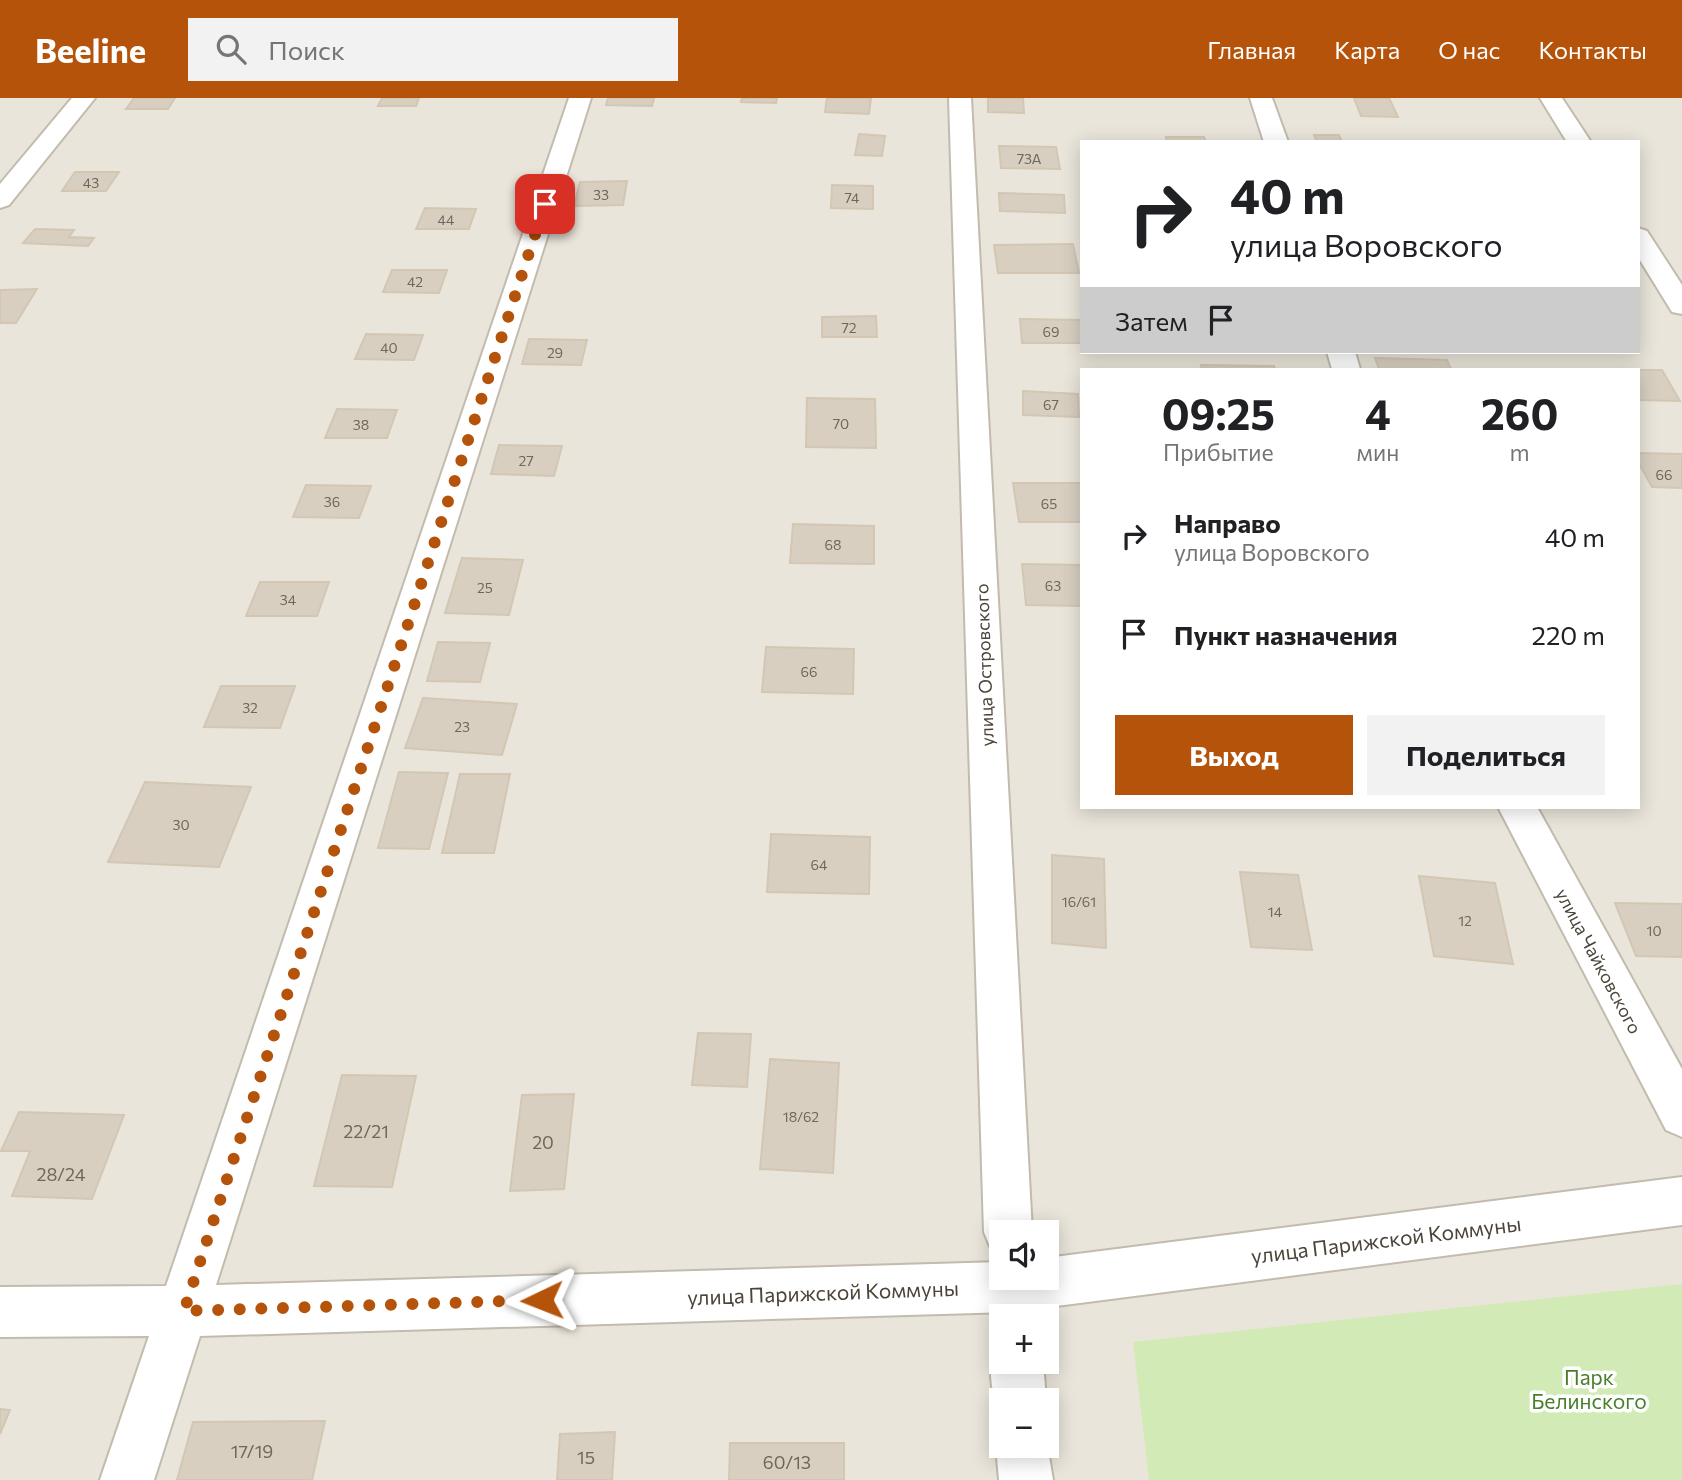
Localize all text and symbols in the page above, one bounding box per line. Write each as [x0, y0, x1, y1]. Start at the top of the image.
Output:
search box [188, 18, 678, 81]
text: Beeline [35, 29, 146, 70]
icon: search [212, 30, 250, 68]
text: Поиск [268, 34, 345, 65]
text: Главная [1207, 35, 1296, 64]
text: Карта [1334, 35, 1400, 64]
text: О нас [1438, 35, 1500, 64]
text: Контакты [1538, 35, 1647, 64]
house number: 73А [1017, 150, 1042, 167]
text: 40 m [1230, 164, 1345, 224]
icon: right [1115, 168, 1206, 259]
house number: 43 [83, 174, 99, 191]
pin [515, 174, 575, 234]
icon: arrive [526, 185, 564, 223]
house number: 33 [593, 186, 609, 203]
house number: 74 [845, 189, 860, 206]
house number: 44 [438, 211, 455, 228]
text: улица Воровского [1230, 224, 1503, 264]
house number: 42 [407, 273, 423, 290]
icon: arrive [1202, 301, 1240, 339]
text: Затем [1115, 305, 1188, 336]
house number: 72 [841, 319, 857, 336]
house number: 69 [1043, 323, 1059, 340]
house number: 40 [380, 339, 398, 356]
house number: 29 [547, 344, 563, 361]
text: 09:25 [1162, 387, 1275, 439]
text: 4 [1365, 387, 1391, 439]
text: 260 [1481, 387, 1558, 439]
house number: 67 [1043, 396, 1059, 413]
house number: 70 [833, 415, 849, 432]
house number: 38 [353, 416, 369, 433]
text: Прибытие [1163, 438, 1274, 466]
text: мин [1357, 438, 1399, 466]
text: m [1510, 438, 1530, 466]
house number: 27 [518, 452, 534, 469]
house number: 66 [1656, 466, 1673, 483]
house number: 36 [324, 493, 340, 510]
house number: 65 [1041, 495, 1057, 512]
text: Направо [1174, 507, 1281, 538]
icon: right [1115, 517, 1153, 555]
text: 40 m [1545, 521, 1605, 552]
house number: 68 [825, 536, 842, 553]
text: улица Воровского [1174, 538, 1370, 566]
house number: 63 [1045, 577, 1061, 594]
house number: 25 [477, 579, 493, 596]
street label: улица Островского [970, 583, 998, 747]
house number: 34 [280, 591, 297, 608]
icon: arrive [1115, 615, 1153, 653]
text: Пункт назначения [1174, 619, 1398, 650]
text: 220 m [1532, 619, 1605, 650]
house number: 66 [801, 663, 818, 680]
house number: 32 [242, 699, 258, 716]
button: Выход [1115, 715, 1353, 795]
button: Поделиться [1367, 715, 1605, 795]
house number: 23 [454, 718, 470, 735]
house number: 30 [172, 816, 190, 833]
house number: 64 [811, 856, 828, 873]
street label: улица Чайковского [1551, 885, 1647, 1037]
house number: 16/61 [1062, 893, 1096, 910]
house number: 14 [1268, 903, 1283, 920]
house number: 12 [1458, 912, 1472, 929]
house number: 10 [1646, 922, 1662, 939]
house number: 18/62 [783, 1108, 819, 1125]
house number: 22/21 [343, 1120, 389, 1142]
house number: 20 [532, 1131, 554, 1153]
house number: 28/24 [37, 1163, 86, 1185]
street label: улица Парижской Коммуны [1250, 1210, 1522, 1268]
map controls [989, 1220, 1059, 1458]
button: sound [989, 1220, 1059, 1290]
position arrow [505, 1263, 579, 1337]
street label: улица Парижской Коммуны [687, 1275, 959, 1309]
button: + [989, 1304, 1059, 1374]
park label: Парк Белинского [1531, 1364, 1647, 1413]
button: − [989, 1388, 1059, 1458]
house number: 17/19 [231, 1440, 273, 1462]
house number: 15 [577, 1446, 595, 1468]
house number: 60/13 [763, 1451, 811, 1473]

